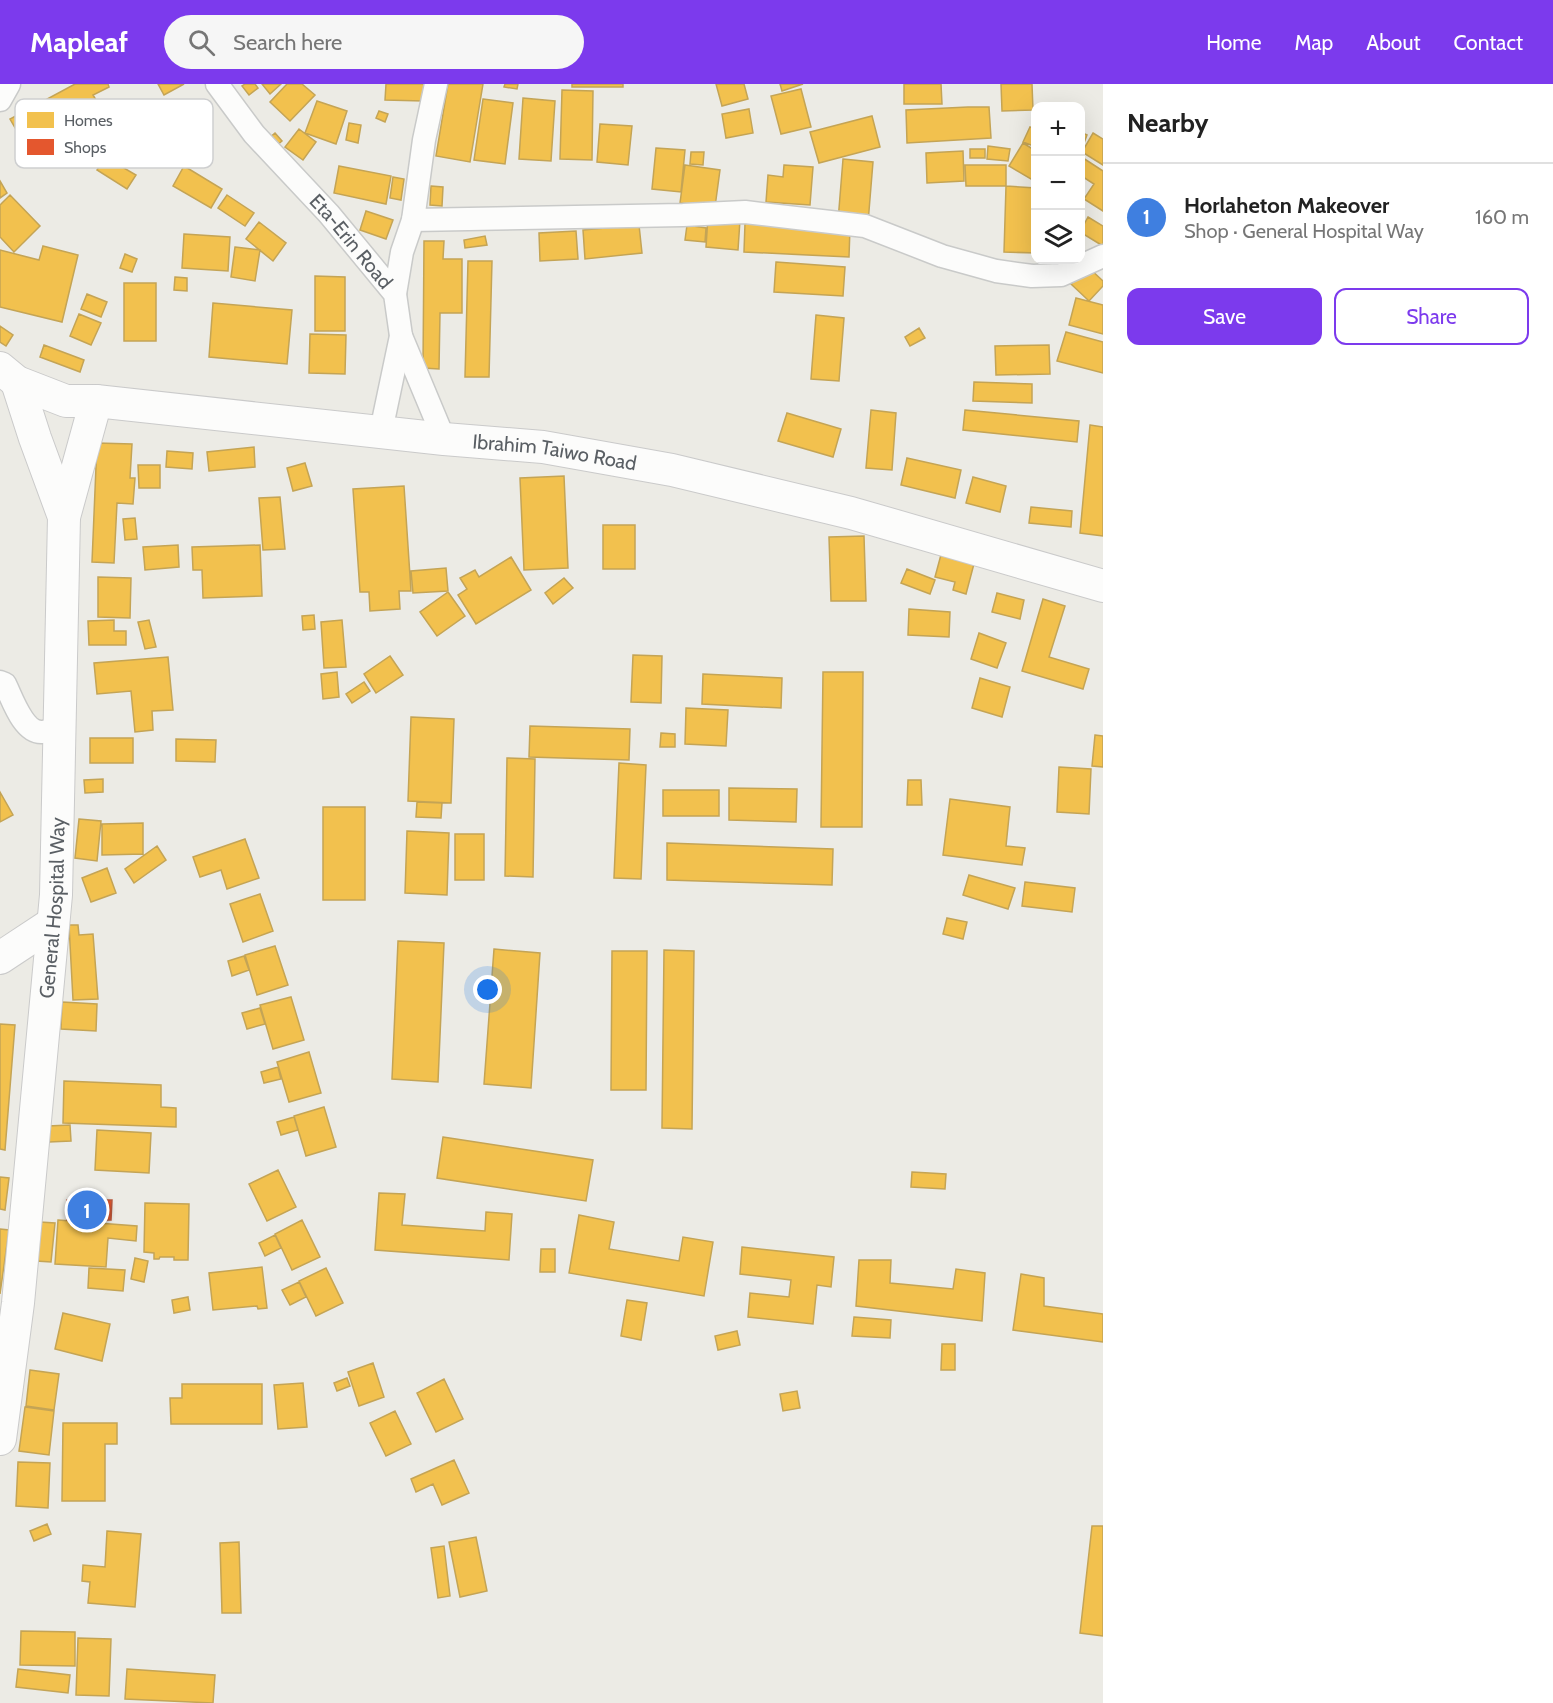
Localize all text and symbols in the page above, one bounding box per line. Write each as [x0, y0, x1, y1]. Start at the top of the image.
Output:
search box [164, 15, 584, 69]
text: Mapleaf [30, 25, 128, 59]
icon: search [185, 26, 218, 59]
text: Search here [233, 29, 342, 56]
text: Home [1206, 30, 1262, 55]
text: Map [1295, 30, 1333, 55]
text: About [1366, 30, 1420, 55]
text: Contact [1453, 30, 1523, 55]
legend [15, 99, 213, 168]
map controls [1031, 102, 1085, 264]
button: + [1031, 102, 1085, 156]
text: Nearby [1127, 107, 1208, 139]
text: Homes [64, 111, 113, 130]
text: Shops [64, 138, 107, 157]
button: − [1031, 156, 1085, 210]
street label: Eta-Erin Road [305, 189, 398, 294]
text: Horlaheton Makeover [1184, 192, 1389, 219]
text: 1 [1143, 205, 1150, 229]
text: 160 m [1475, 205, 1529, 229]
button: layers [1031, 210, 1085, 264]
text: Shop · General Hospital Way [1184, 219, 1424, 243]
button: Save [1127, 288, 1322, 345]
button: Share [1334, 288, 1529, 345]
street label: Ibrahim Taiwo Road [471, 429, 638, 475]
street label: General Hospital Way [34, 817, 70, 999]
your location [473, 975, 502, 1004]
pin: 1 [68, 1188, 106, 1232]

